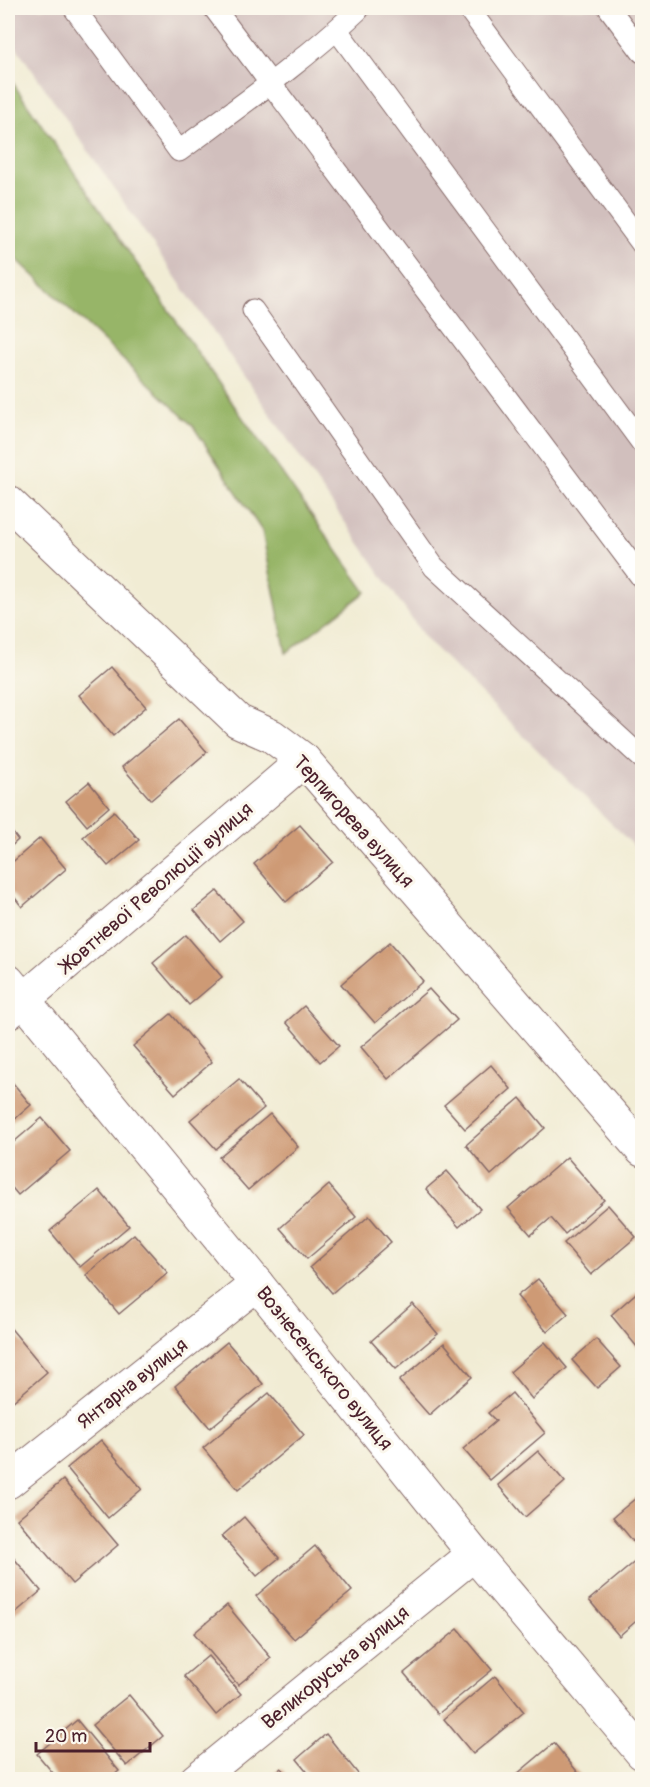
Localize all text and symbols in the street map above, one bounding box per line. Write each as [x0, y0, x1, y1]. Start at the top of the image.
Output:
street label: Терпигорева вулиця [288, 750, 420, 893]
street label: Жовтневої Революції вулиця [52, 797, 258, 980]
street label: Вознесенського вулиця [251, 1281, 398, 1455]
street label: Янтарна вулиця [72, 1332, 193, 1434]
street label: Великоруська вулиця [256, 1600, 414, 1735]
scale bar [36, 1715, 150, 1753]
text: 20 m [45, 1725, 87, 1748]

